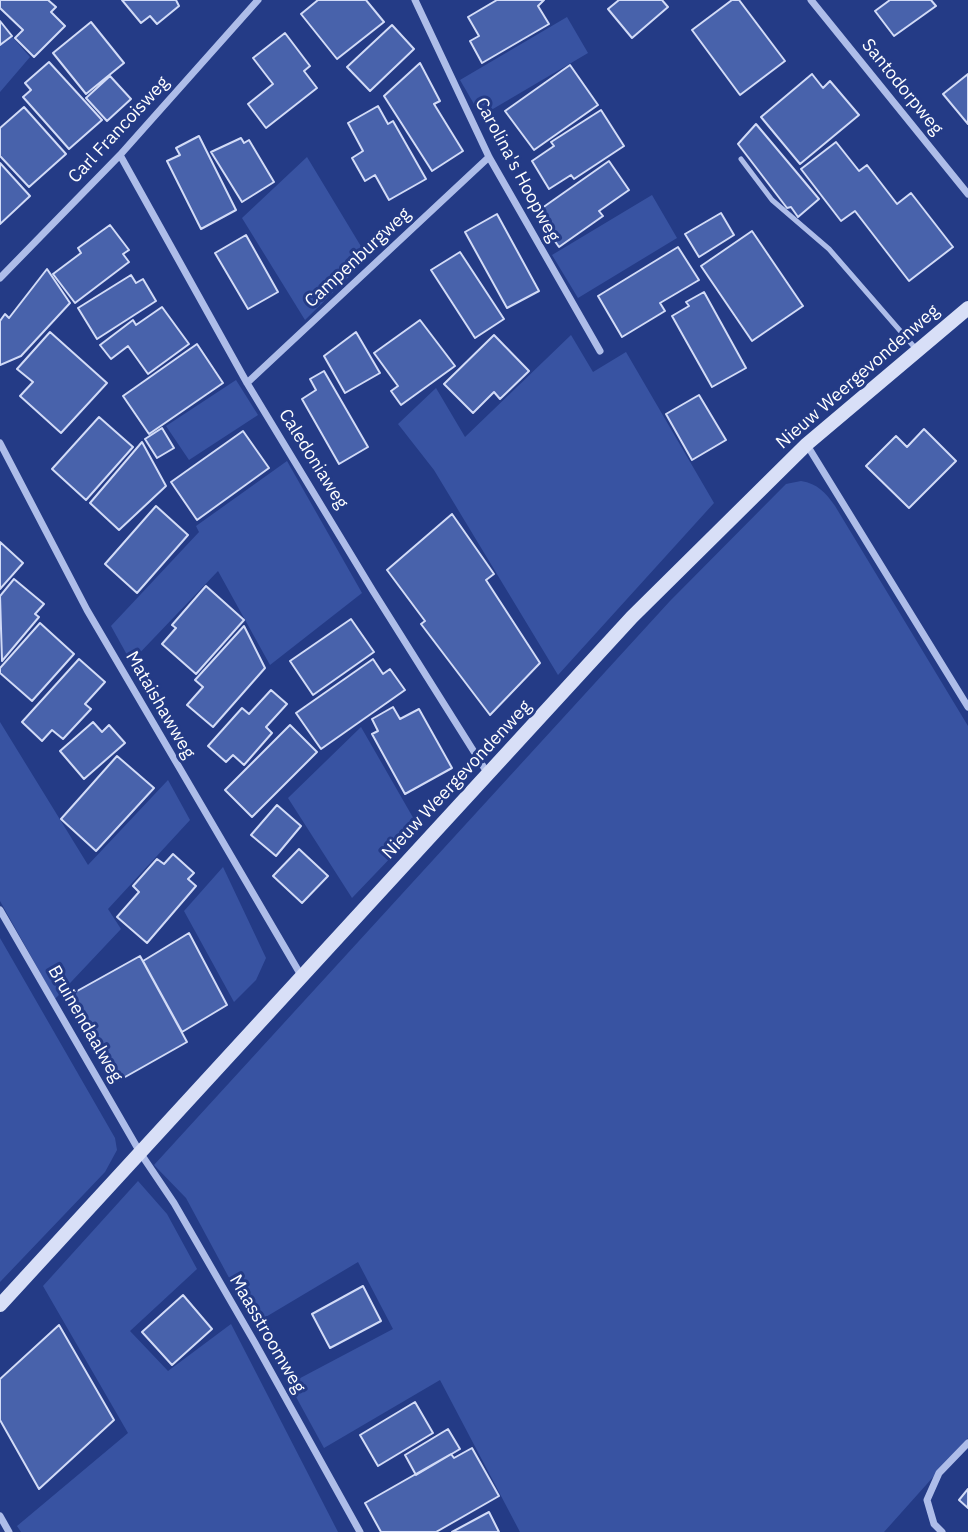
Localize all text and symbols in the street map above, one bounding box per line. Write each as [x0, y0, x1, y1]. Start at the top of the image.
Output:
street label: Santodorpweg [857, 35, 947, 139]
street label: Carl Francoisweg [64, 72, 174, 188]
street label: Carolina's Hoopweg [470, 94, 564, 246]
street label: Campenburgweg [301, 204, 415, 312]
street label: Nieuw Weergevondenweg [772, 300, 944, 454]
street label: Caledoniaweg [274, 405, 352, 513]
street label: Mataishawweg [121, 648, 199, 762]
street label: Nieuw Weergevondenweg [378, 696, 536, 864]
street label: Bruinendaalweg [43, 962, 127, 1086]
street label: Maasstroomweg [224, 1271, 310, 1397]

